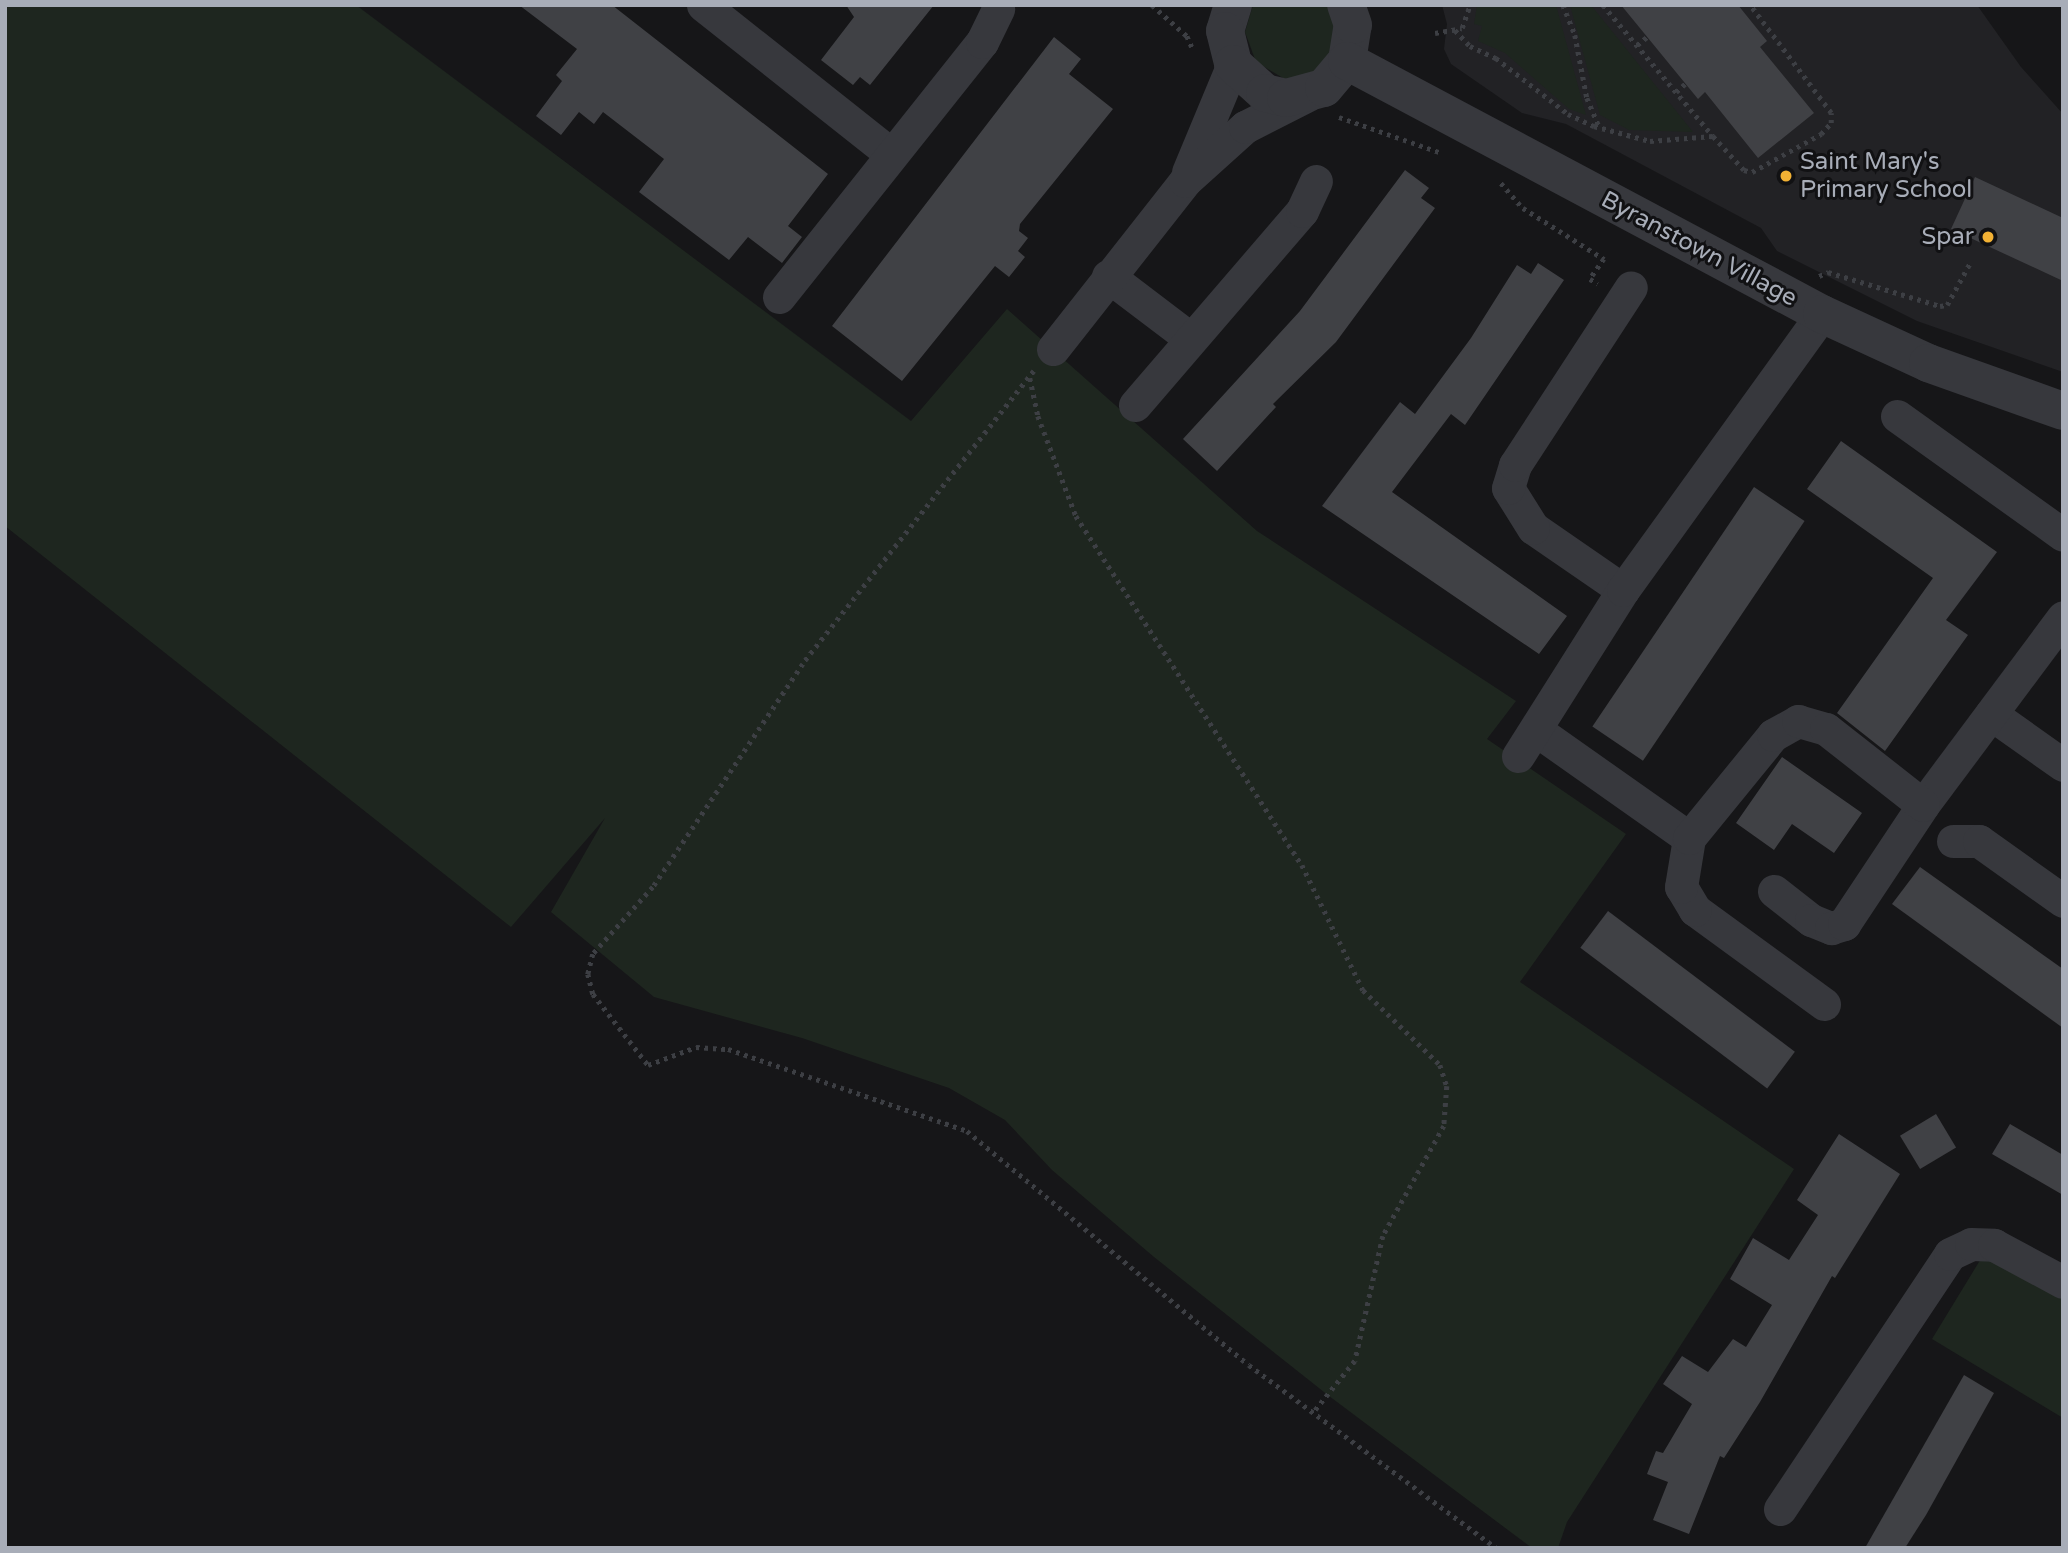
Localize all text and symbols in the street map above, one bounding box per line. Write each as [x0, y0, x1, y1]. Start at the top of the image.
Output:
place label: Saint Mary's Primary School [1800, 148, 1972, 204]
marker: Saint Mary's Primary School [1778, 168, 1794, 184]
street label: Byranstown Village [1596, 185, 1802, 313]
place label: Spar [1922, 223, 1974, 251]
marker: Spar [1980, 229, 1996, 245]

